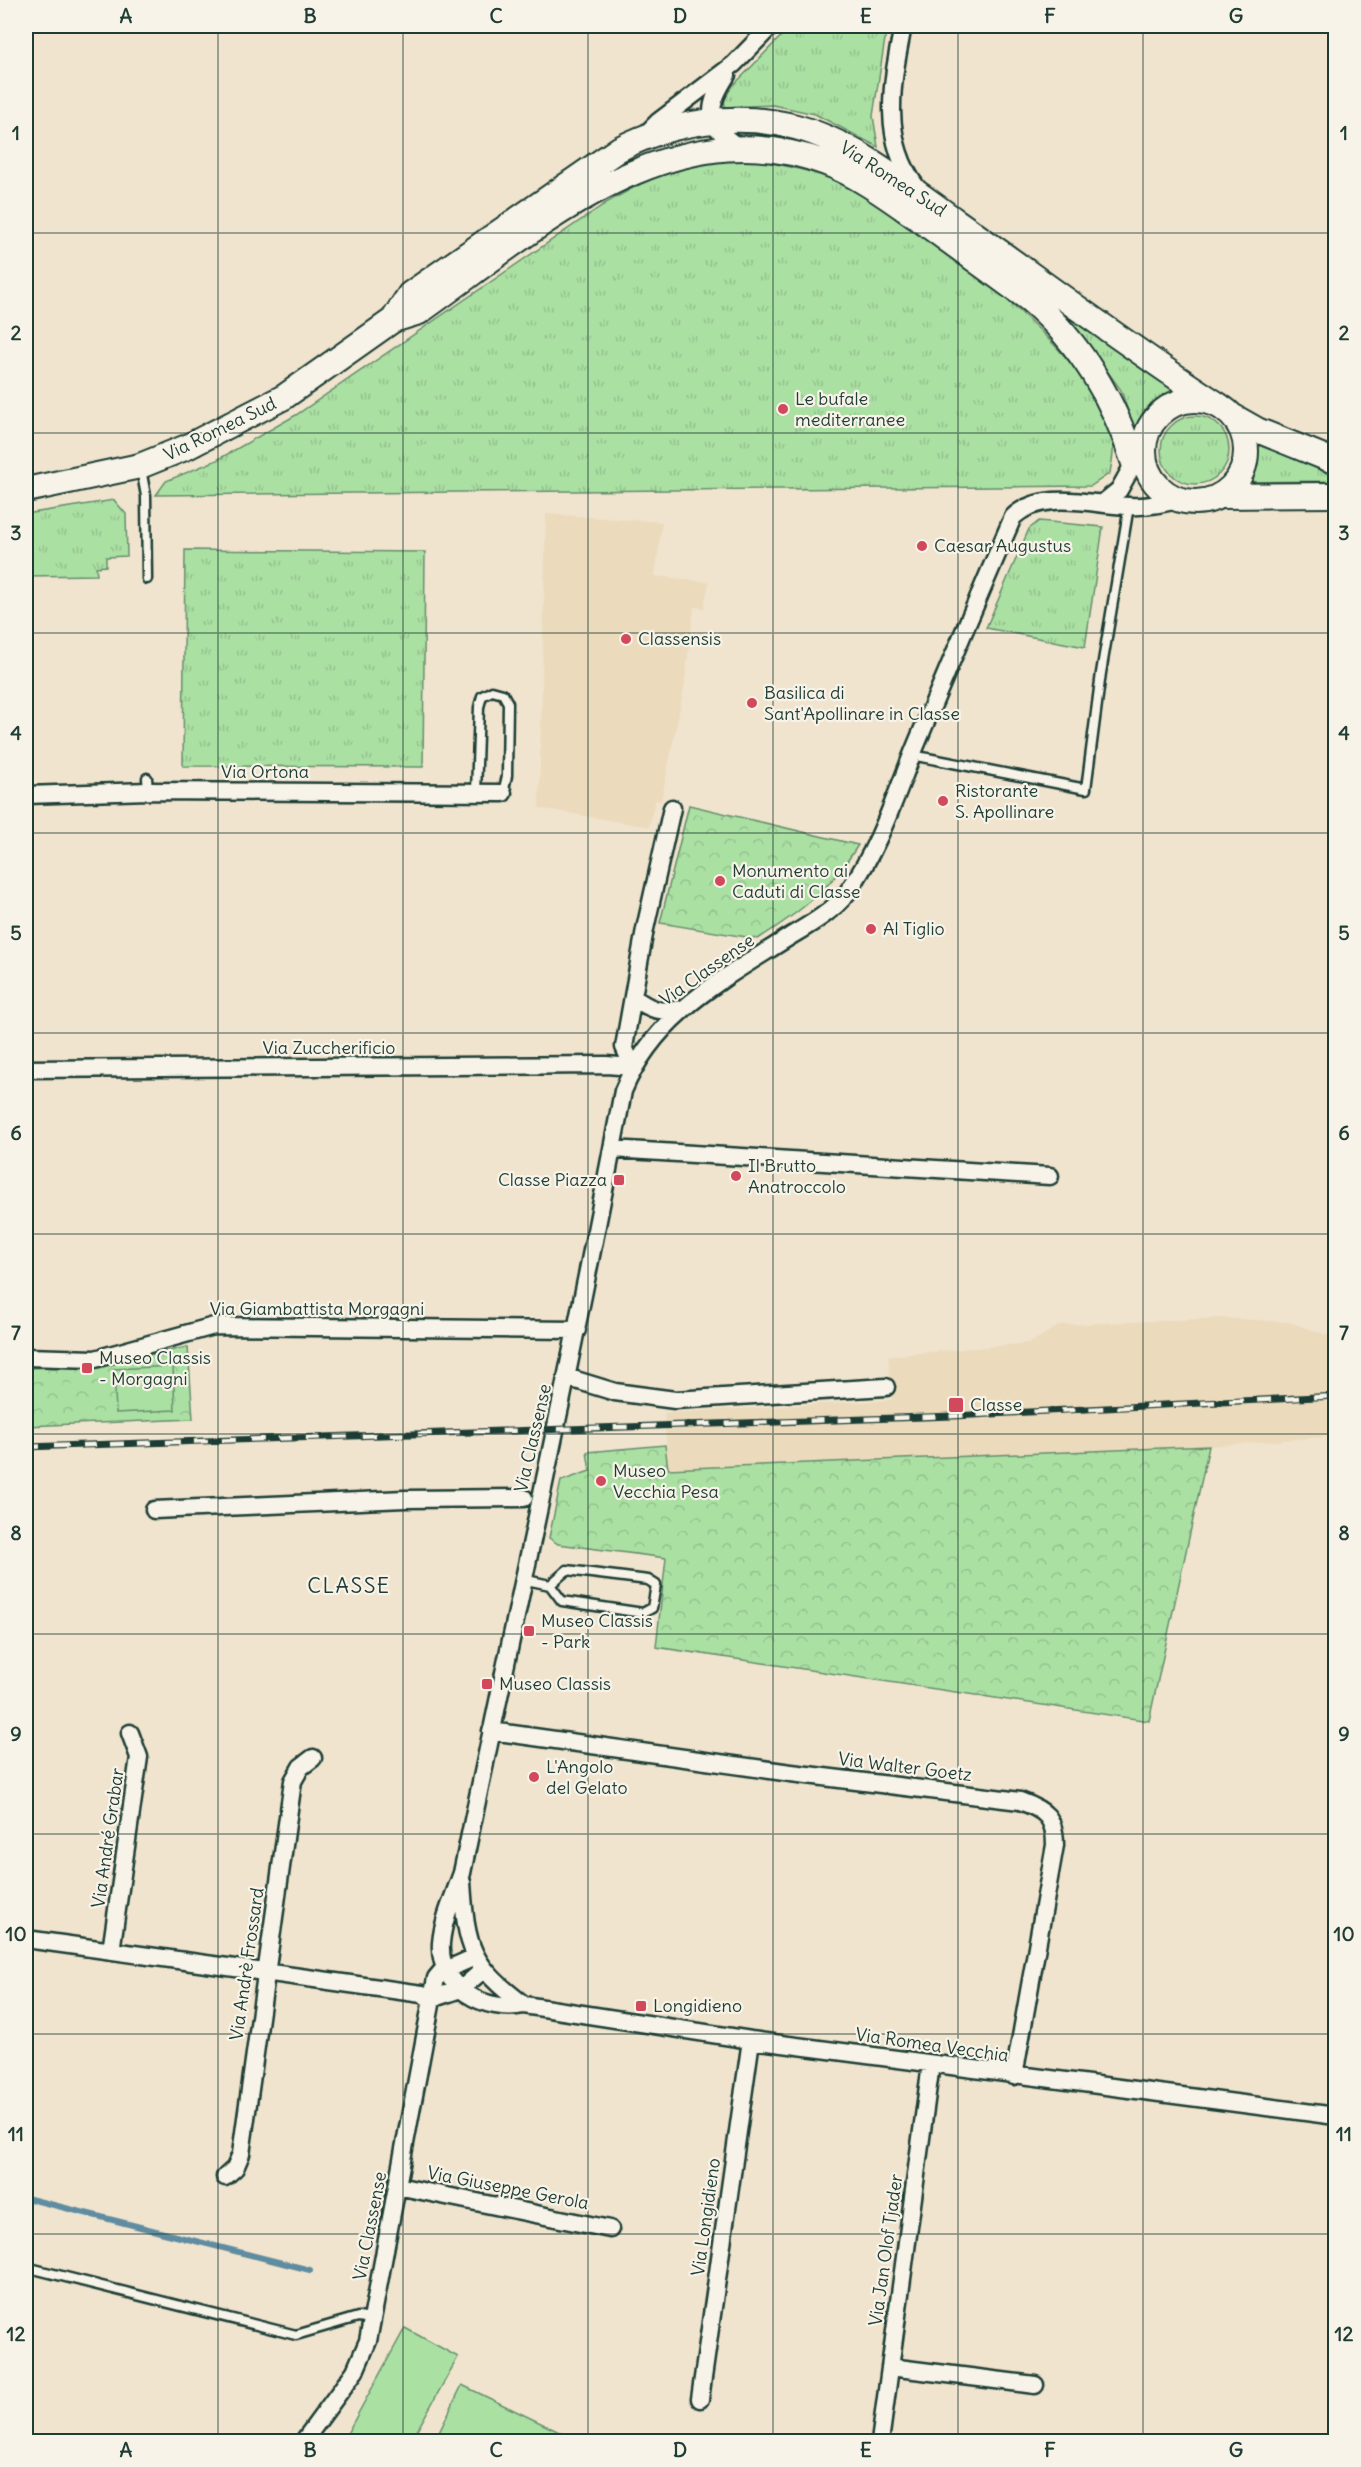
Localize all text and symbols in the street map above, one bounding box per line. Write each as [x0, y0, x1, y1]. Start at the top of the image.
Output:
text: A [120, 3, 133, 28]
text: B [303, 3, 317, 28]
text: C [489, 3, 503, 28]
text: D [673, 3, 687, 28]
text: E [860, 3, 872, 28]
text: F [1044, 3, 1056, 28]
text: G [1229, 3, 1243, 28]
text: 1 [12, 120, 20, 145]
text: 1 [1340, 120, 1348, 145]
street label: Via Romea Sud [836, 136, 951, 222]
text: 2 [11, 320, 22, 345]
text: 2 [1339, 320, 1350, 345]
place label: Le bufale mediterranee [795, 387, 905, 431]
street label: Via Romea Sud [160, 391, 280, 466]
marker: Le bufale mediterranee [776, 402, 790, 416]
text: 3 [10, 520, 22, 545]
text: 3 [1338, 520, 1350, 545]
place label: Caesar Augustus [934, 534, 1071, 557]
marker: Caesar Augustus [915, 539, 929, 553]
place label: Classensis [638, 627, 721, 650]
marker: Classensis [619, 632, 633, 646]
place label: Basilica di Sant'Apollinare in Classe [764, 681, 960, 725]
marker: Basilica di Sant'Apollinare in Classe [745, 696, 759, 710]
text: 4 [10, 720, 22, 745]
text: 4 [1338, 720, 1350, 745]
street label: Via Ortona [221, 760, 309, 783]
place label: Ristorante S. Apollinare [955, 779, 1054, 823]
marker: Ristorante S. Apollinare [936, 794, 950, 808]
place label: Monumento ai Caduti di Classe [732, 859, 861, 903]
marker: Monumento ai Caduti di Classe [713, 874, 727, 888]
place label: Al Tiglio [883, 917, 945, 940]
text: 5 [10, 920, 22, 945]
text: 5 [1338, 920, 1350, 945]
marker: Al Tiglio [864, 922, 878, 936]
street label: Via Classense [655, 929, 759, 1011]
street label: Via Zuccherificio [263, 1036, 395, 1059]
text: 6 [10, 1120, 22, 1145]
text: 6 [1338, 1120, 1350, 1145]
place label: Il Brutto Anatroccolo [748, 1154, 846, 1198]
place label: Classe Piazza [498, 1168, 607, 1191]
marker: Il Brutto Anatroccolo [729, 1169, 743, 1183]
marker: Classe Piazza [612, 1173, 626, 1187]
street label: Via Giambattista Morgagni [210, 1297, 424, 1320]
text: 7 [11, 1320, 21, 1345]
text: 7 [1339, 1320, 1349, 1345]
place label: Museo Classis - Morgagni [99, 1346, 211, 1390]
marker: Museo Classis - Morgagni [80, 1361, 94, 1375]
street label: Via Classense [509, 1382, 556, 1494]
place label: Classe [970, 1393, 1022, 1416]
marker: Classe [947, 1396, 965, 1414]
place label: Museo Vecchia Pesa [613, 1459, 719, 1503]
marker: Museo Vecchia Pesa [594, 1474, 608, 1488]
text: 8 [10, 1520, 22, 1545]
text: 8 [1338, 1520, 1350, 1545]
district label: CLASSE [307, 1572, 391, 1599]
place label: Museo Classis - Park [541, 1609, 653, 1653]
marker: Museo Classis - Park [522, 1624, 536, 1638]
place label: Museo Classis [499, 1672, 611, 1695]
marker: Museo Classis [480, 1677, 494, 1691]
text: 9 [10, 1721, 22, 1746]
text: 9 [1338, 1721, 1350, 1746]
street label: Via Walter Goetz [837, 1747, 974, 1786]
place label: L'Angolo del Gelato [546, 1755, 628, 1799]
street label: Via André Grabar [86, 1766, 129, 1909]
marker: L'Angolo del Gelato [527, 1770, 541, 1784]
street label: Via Andrè Frossard [224, 1886, 269, 2042]
text: 10 [5, 1921, 27, 1946]
text: 10 [1333, 1921, 1355, 1946]
place label: Longidieno [653, 1994, 742, 2017]
marker: Longidieno [634, 1999, 648, 2013]
street label: Via Romea Vecchia [854, 2022, 1010, 2067]
text: 11 [8, 2121, 24, 2146]
text: 11 [1336, 2121, 1352, 2146]
street label: Via Longidieno [686, 2156, 725, 2277]
street label: Via Giuseppe Gerola [425, 2161, 591, 2214]
street label: Via Classense [348, 2170, 391, 2282]
street label: Via Jan Olof Tjader [863, 2172, 908, 2327]
text: 12 [7, 2321, 25, 2346]
text: 12 [1335, 2321, 1353, 2346]
text: A [120, 2437, 133, 2462]
text: B [303, 2437, 317, 2462]
text: C [489, 2437, 503, 2462]
text: D [673, 2437, 687, 2462]
text: E [860, 2437, 872, 2462]
text: F [1044, 2437, 1056, 2462]
text: G [1229, 2437, 1243, 2462]

